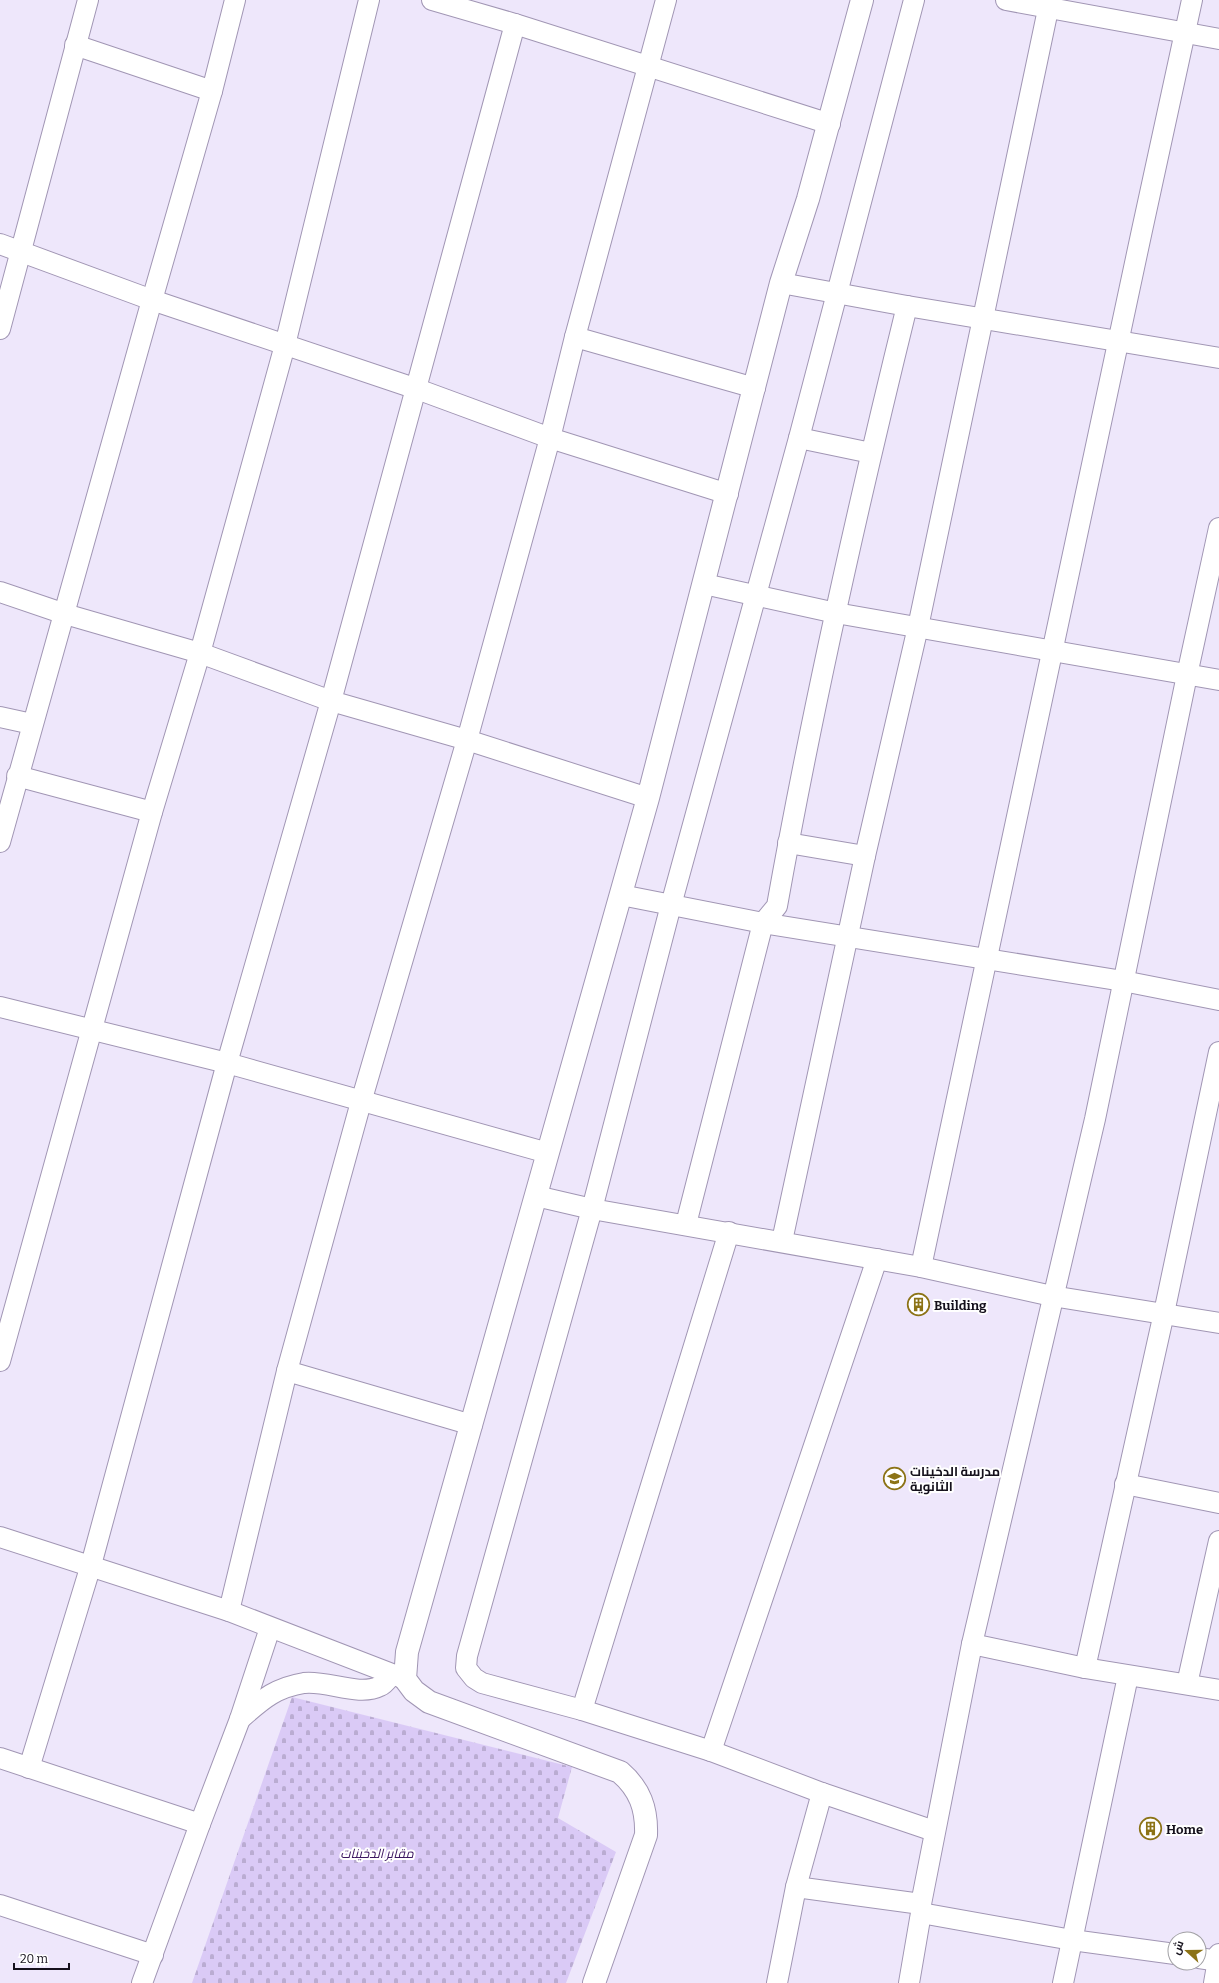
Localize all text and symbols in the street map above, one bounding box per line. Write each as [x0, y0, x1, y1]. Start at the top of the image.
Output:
building icon: Building [905, 1292, 931, 1318]
place label: Building [934, 1298, 987, 1313]
place label: مدرسة الدخينات الثانوية [910, 1464, 1000, 1495]
school or university icon: مدرسة الدخينات الثانوية [881, 1465, 907, 1491]
building icon: Home [1138, 1816, 1164, 1842]
place label: Home [1166, 1822, 1203, 1837]
park label: مقابر الدخينات [340, 1846, 414, 1861]
north arrow [1167, 1931, 1207, 1971]
text: ش [1170, 1939, 1187, 1957]
scale bar [14, 1945, 69, 1971]
text: 20 m [20, 1952, 49, 1966]

